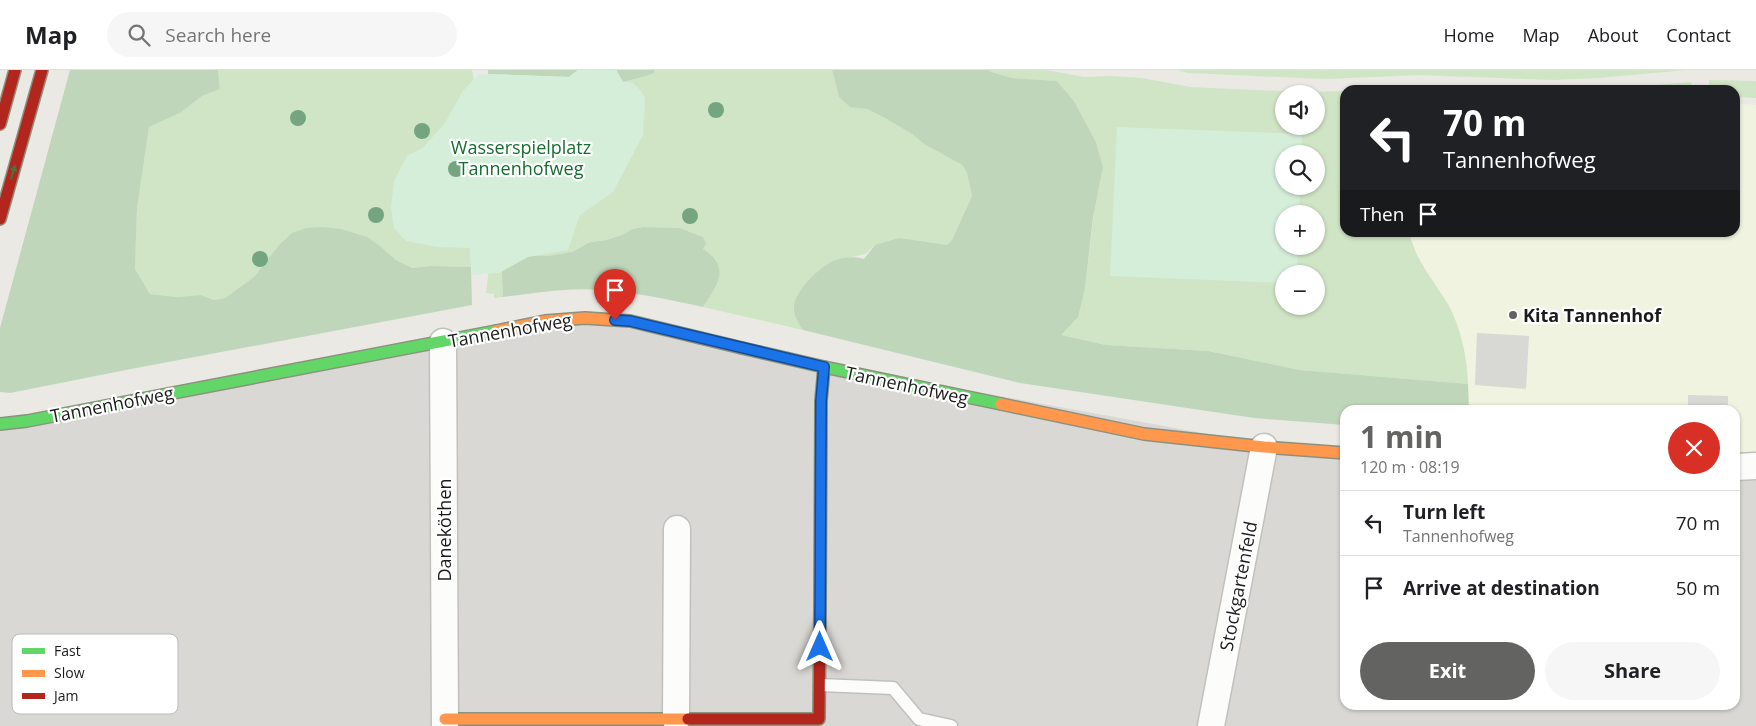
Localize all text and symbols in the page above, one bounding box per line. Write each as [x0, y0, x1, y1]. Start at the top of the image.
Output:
search box [107, 12, 457, 57]
text: Map [25, 18, 77, 51]
icon: search [125, 21, 153, 49]
text: Search here [165, 22, 271, 48]
text: Home [1444, 23, 1494, 47]
text: Map [1522, 23, 1560, 47]
text: About [1588, 23, 1638, 47]
text: Contact [1666, 23, 1731, 47]
map controls [1275, 85, 1325, 315]
button: sound [1275, 85, 1325, 135]
text: 70 m [1443, 99, 1526, 146]
icon: left [1360, 105, 1425, 170]
park label: Wasserspielplatz Tannenhofweg [451, 135, 591, 180]
text: Tannenhofweg [1443, 144, 1596, 174]
button: search [1275, 145, 1325, 195]
one-way arrow [10, 164, 18, 179]
icon: arrive [1414, 200, 1442, 228]
text: Then [1360, 201, 1404, 227]
button: + [1275, 205, 1325, 255]
button: − [1275, 265, 1325, 315]
pin [594, 269, 636, 320]
icon: arrive [601, 276, 629, 304]
place label: Kita Tannenhof [1523, 303, 1662, 327]
street label: Tannenhofweg [446, 307, 574, 353]
marker: Kita Tannenhof [1507, 309, 1519, 321]
street label: Tannenhofweg [843, 360, 971, 410]
street label: Tannenhofweg [48, 380, 176, 428]
text: 1 min [1360, 416, 1443, 457]
button: close [1668, 422, 1720, 474]
text: 120 m · 08:19 [1360, 456, 1460, 478]
street label: Daneköthen [432, 478, 456, 582]
text: Turn left [1403, 499, 1485, 525]
icon: left [1360, 509, 1388, 537]
text: 70 m [1676, 510, 1720, 536]
street label: Stockgartenfeld [1214, 519, 1262, 653]
text: Tannenhofweg [1403, 525, 1514, 547]
icon: arrive [1360, 574, 1388, 602]
text: Arrive at destination [1403, 575, 1600, 601]
text: 50 m [1676, 575, 1720, 601]
position arrow [793, 620, 845, 672]
legend [12, 634, 178, 714]
text: Fast [54, 641, 81, 660]
button: Exit [1360, 642, 1535, 700]
button: Share [1545, 642, 1720, 700]
text: Slow [54, 663, 85, 682]
text: Jam [52, 686, 79, 705]

